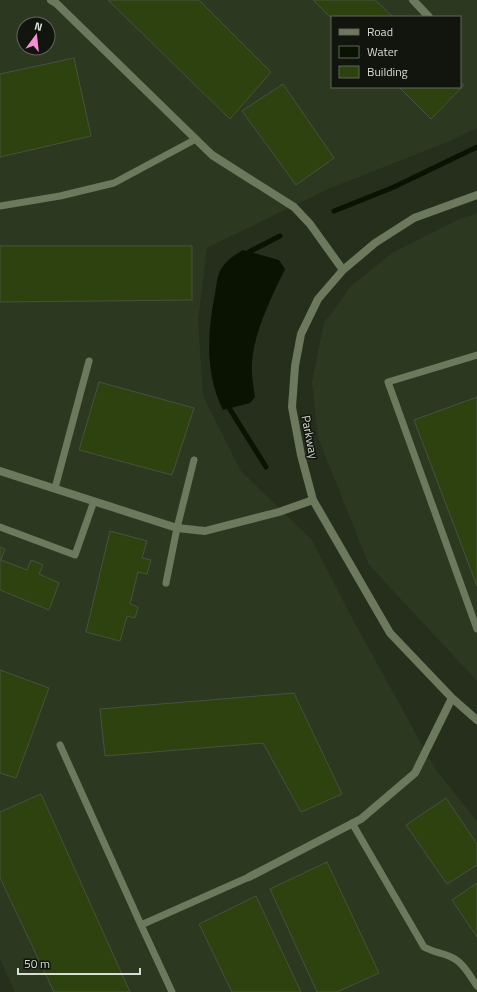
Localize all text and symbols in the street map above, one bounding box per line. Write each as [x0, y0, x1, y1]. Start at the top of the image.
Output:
north arrow [16, 16, 56, 56]
legend [331, 16, 461, 88]
text: N [33, 18, 44, 35]
text: Road [367, 22, 393, 41]
text: Water [367, 42, 398, 61]
text: Building [367, 62, 408, 81]
street label: Parkway [296, 414, 324, 461]
scale bar [18, 950, 140, 976]
text: 50 m [24, 954, 50, 973]

